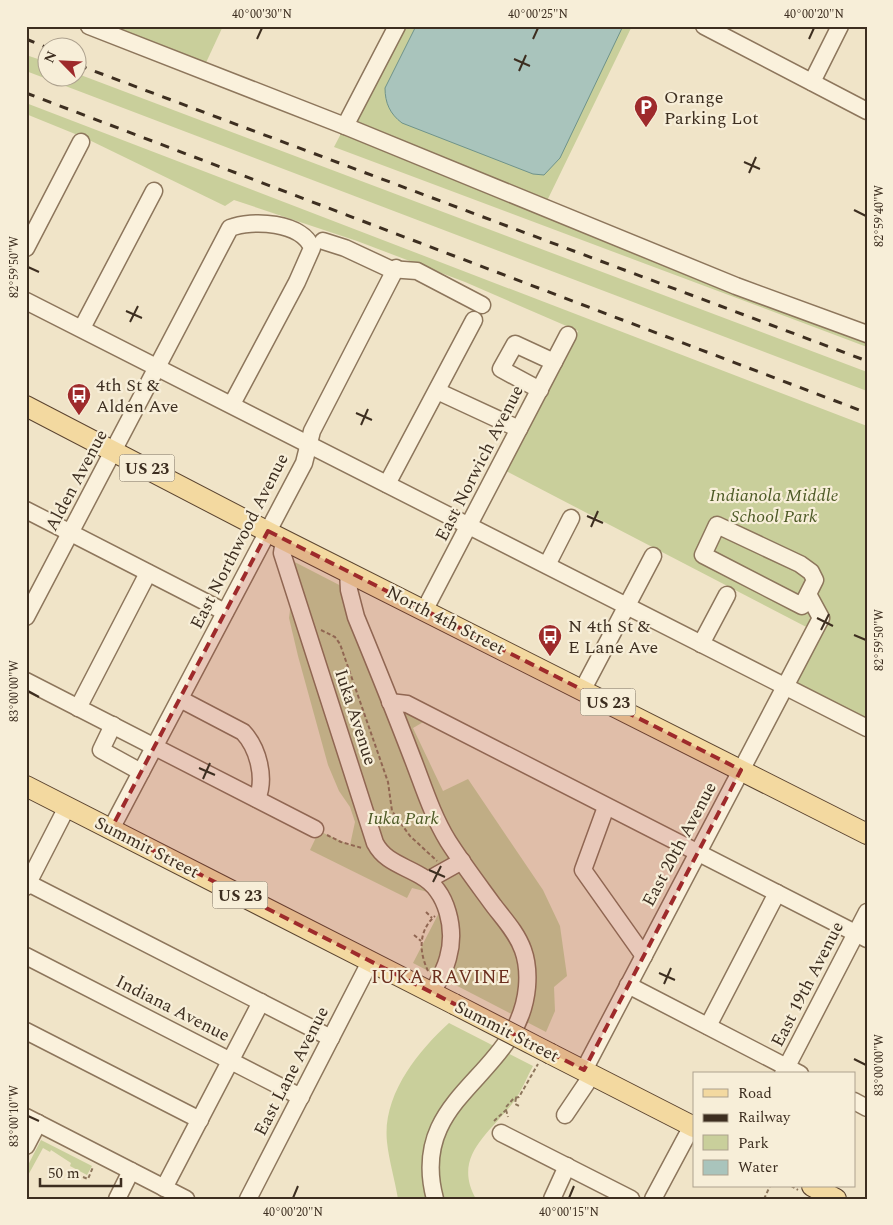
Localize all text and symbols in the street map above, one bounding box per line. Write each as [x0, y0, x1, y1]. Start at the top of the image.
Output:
text: 40°00'30"N [232, 5, 292, 24]
text: 40°00'25"N [508, 5, 568, 24]
text: 40°00'20"N [784, 5, 844, 24]
north arrow [38, 38, 88, 88]
text: N [39, 47, 62, 66]
place label: Orange Parking Lot [664, 84, 759, 132]
parking icon: Orange Parking Lot [633, 94, 659, 128]
text: 82°59'40"W [870, 185, 889, 247]
text: 82°59'50"W [5, 236, 24, 298]
place label: 4th St & Alden Ave [96, 372, 179, 420]
street label: East Norwich Avenue [428, 380, 531, 546]
bus stop icon: 4th St & Alden Ave [66, 382, 92, 416]
street label: Alden Avenue [38, 425, 115, 536]
street label: East Northwood Avenue [183, 449, 296, 634]
road number: US 23 [120, 454, 174, 482]
park label: Indianola Middle School Park [709, 482, 839, 530]
street label: North 4th Street [382, 579, 510, 662]
text: 82°59'50"W [870, 609, 889, 671]
place label: N 4th St & E Lane Ave [568, 613, 658, 661]
bus stop icon: N 4th St & E Lane Ave [537, 623, 563, 657]
text: 83°00'00"W [5, 660, 24, 722]
street label: Iuka Avenue [327, 666, 384, 769]
road number: US 23 [580, 689, 636, 716]
street label: East 20th Avenue [635, 777, 724, 911]
park label: Iuka Park [367, 805, 439, 832]
street label: Summit Street [90, 809, 204, 885]
road number: US 23 [212, 882, 268, 908]
street label: East 19th Avenue [764, 917, 851, 1052]
district label: IUKA RAVINE [371, 963, 511, 992]
street label: Indiana Avenue [111, 968, 235, 1049]
street label: Summit Street [450, 993, 564, 1069]
street label: East Lane Avenue [247, 1002, 336, 1141]
text: 83°00'00"W [870, 1034, 889, 1096]
legend [693, 1072, 856, 1188]
text: Road [738, 1082, 772, 1105]
text: 83°00'10"W [5, 1085, 24, 1147]
text: Railway [738, 1106, 791, 1129]
text: Park [738, 1132, 769, 1155]
scale bar [40, 1155, 121, 1187]
text: Water [738, 1156, 778, 1179]
text: 50 m [48, 1162, 80, 1185]
text: 40°00'20"N [263, 1203, 323, 1222]
text: 40°00'15"N [539, 1203, 599, 1222]

